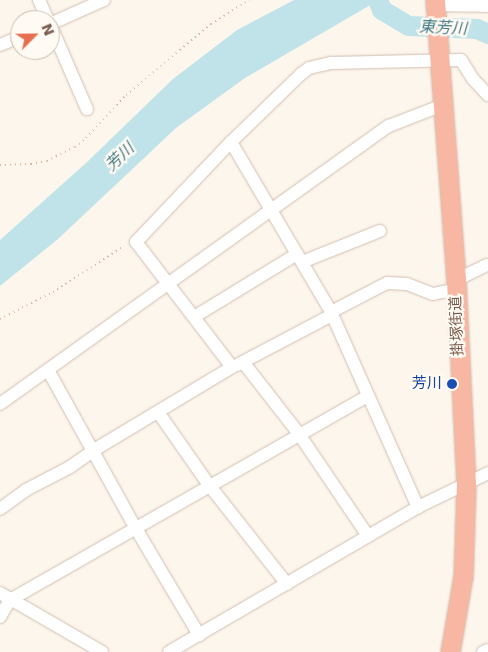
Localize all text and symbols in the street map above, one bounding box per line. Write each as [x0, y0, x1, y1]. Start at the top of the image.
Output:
north arrow [10, 10, 60, 60]
water label: 東芳川 [419, 17, 467, 39]
text: N [38, 21, 58, 38]
water label: 芳川 [102, 139, 138, 175]
street label: 掛塚街道 [447, 296, 467, 356]
place label: 芳川 [412, 375, 442, 393]
marker: 芳川 [446, 378, 458, 390]

